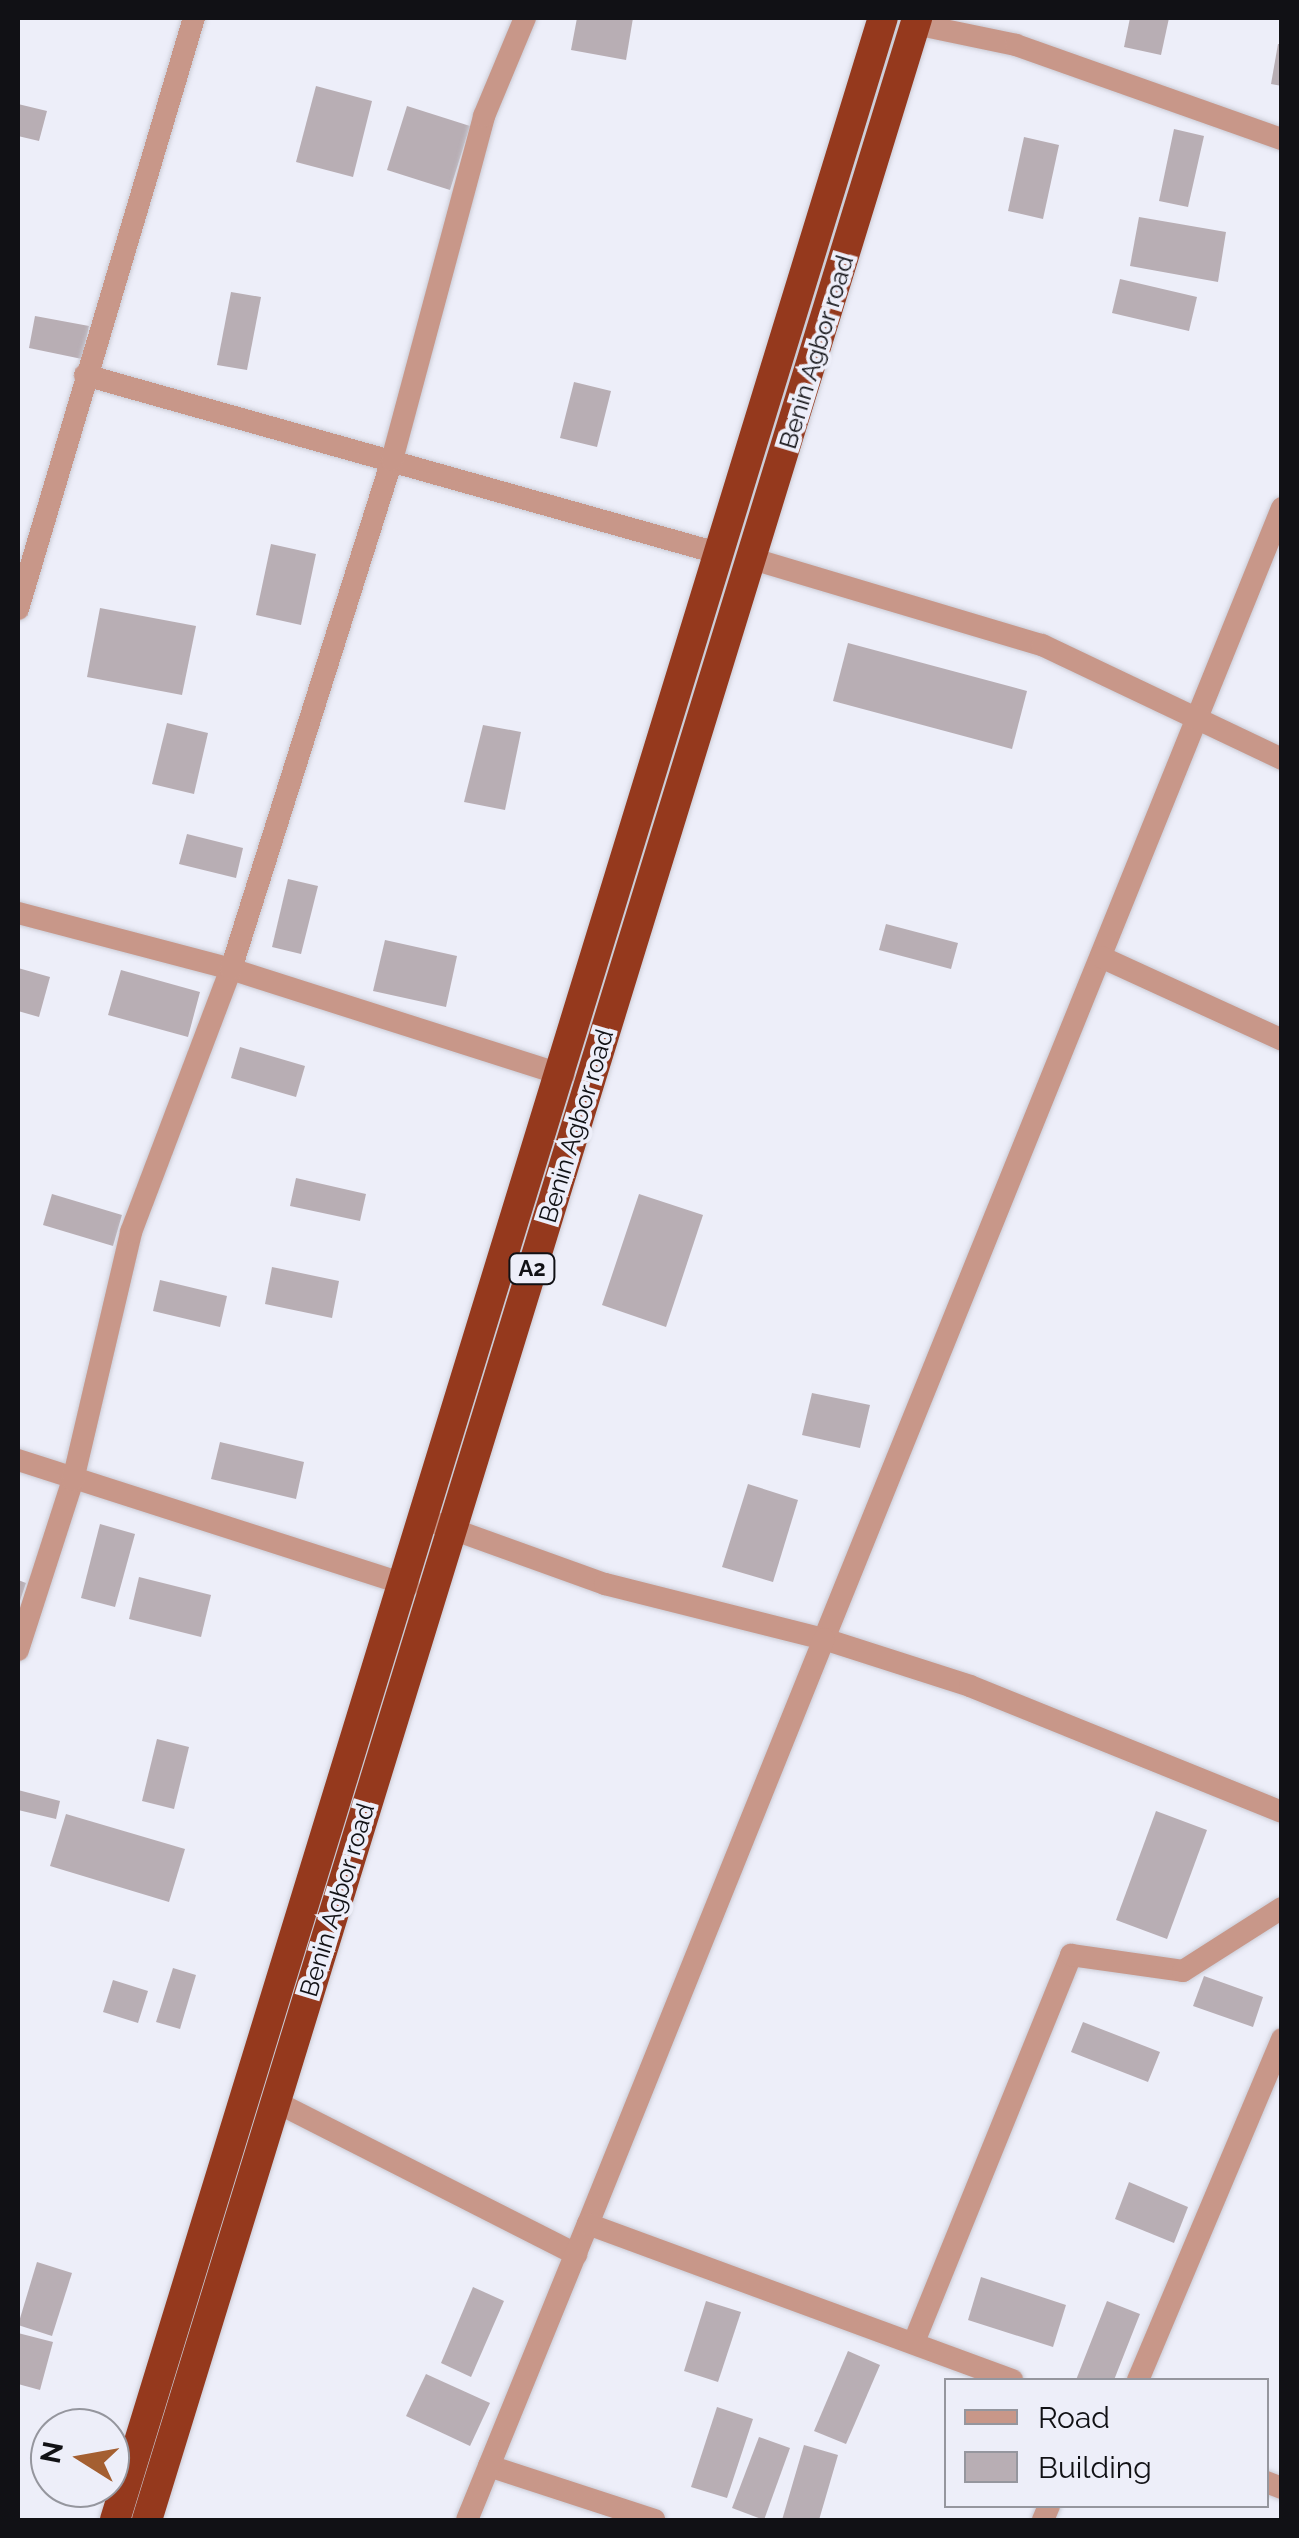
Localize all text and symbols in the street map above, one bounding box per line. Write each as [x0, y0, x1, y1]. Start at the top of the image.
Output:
street label: Benin Agbor road [772, 251, 860, 453]
street label: Benin Agbor road [532, 1025, 620, 1227]
road number: A2 [507, 1252, 557, 1286]
street label: Benin Agbor road [293, 1799, 381, 2001]
legend [944, 2378, 1269, 2508]
text: Road [1038, 2400, 1110, 2435]
north arrow [30, 2408, 130, 2508]
text: N [34, 2439, 70, 2466]
text: Building [1038, 2450, 1152, 2485]

